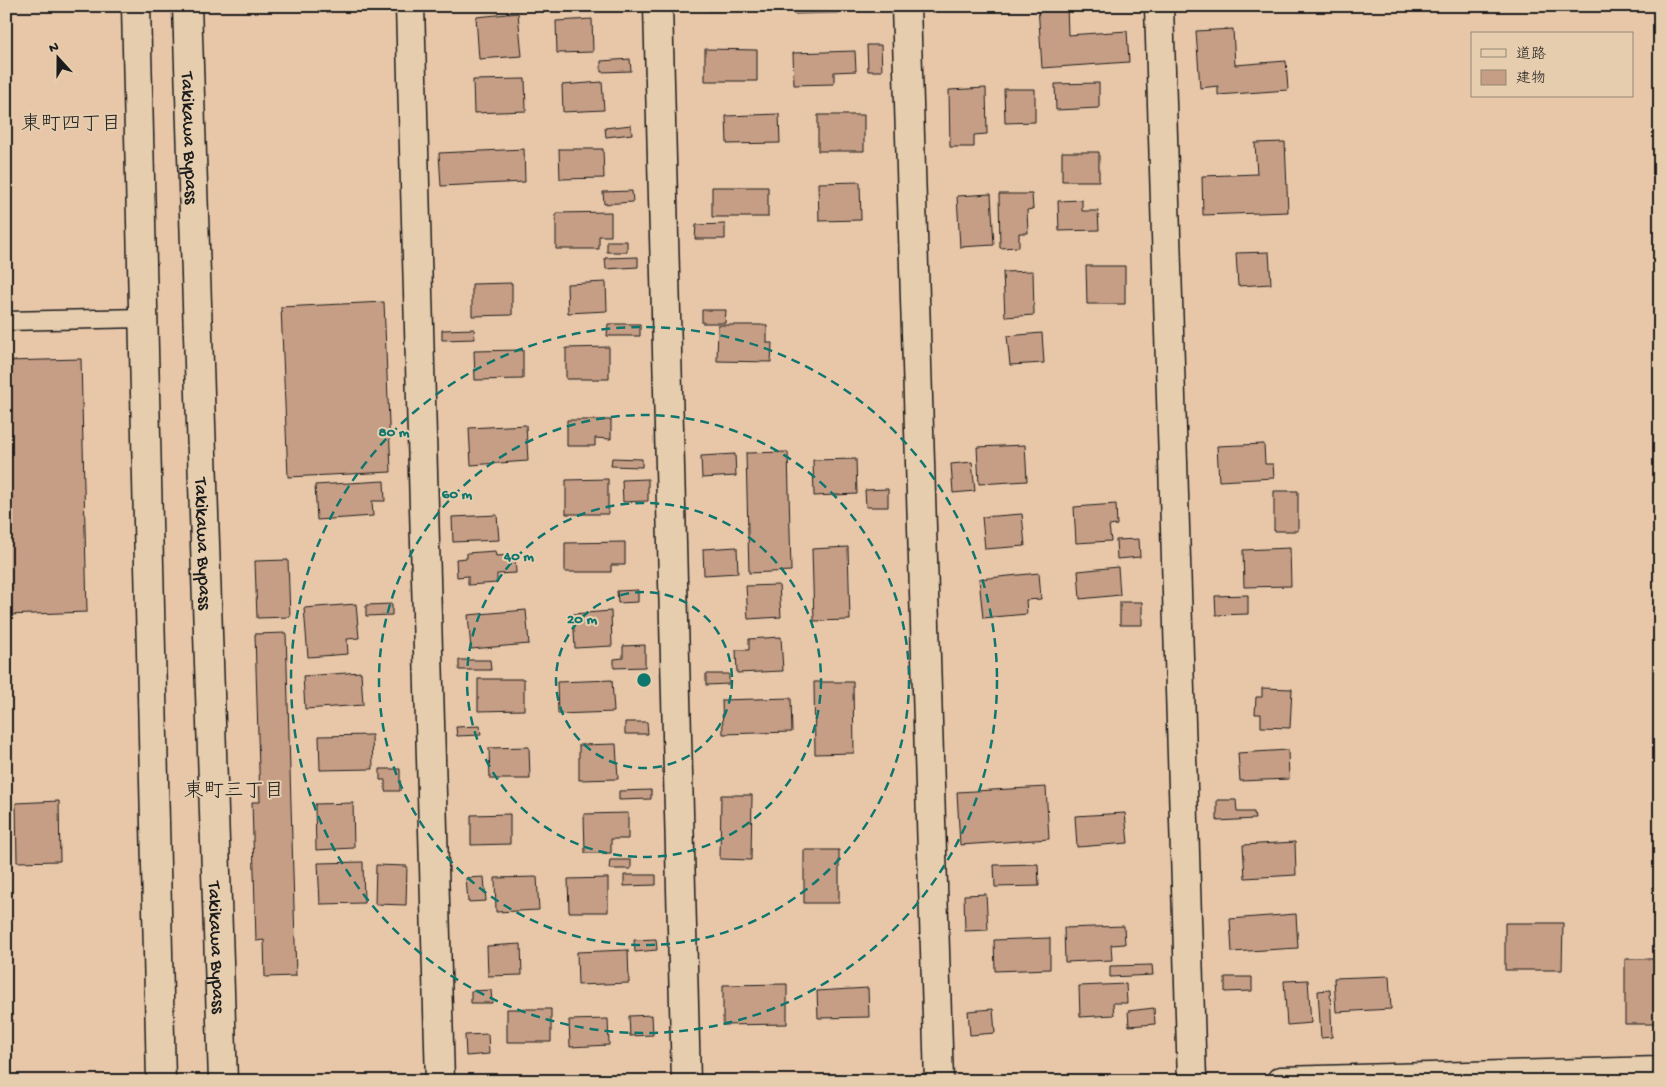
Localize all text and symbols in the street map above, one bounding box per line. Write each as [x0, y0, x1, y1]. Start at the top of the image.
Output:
north arrow [32, 32, 82, 82]
legend [1471, 32, 1634, 98]
text: N [47, 39, 62, 58]
text: 道路 [1516, 46, 1546, 64]
text: 建物 [1516, 70, 1546, 88]
street label: Takikawa Bypass [174, 71, 202, 206]
district label: 東町四丁目 [21, 112, 121, 137]
text: 80 m [379, 424, 410, 442]
street label: Takikawa Bypass [188, 476, 215, 611]
text: 60 m [442, 486, 473, 504]
text: 40 m [503, 548, 534, 566]
text: 20 m [567, 611, 597, 629]
centre of rings [635, 671, 653, 689]
district label: 東町三丁目 [184, 779, 284, 804]
street label: Takikawa Bypass [201, 880, 229, 1015]

